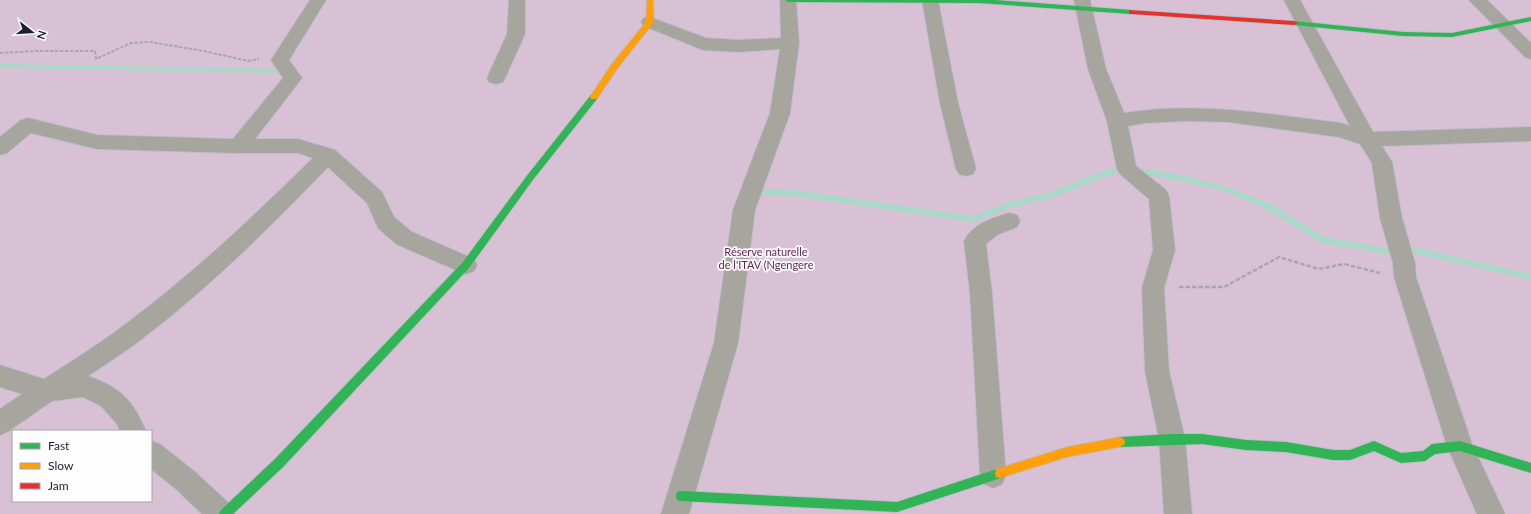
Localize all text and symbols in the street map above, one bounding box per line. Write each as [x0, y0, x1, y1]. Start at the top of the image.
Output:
north arrow [12, 12, 52, 52]
text: N [35, 29, 49, 41]
park label: Réserve naturelle de l'ITAV (Ngengere [719, 245, 814, 271]
legend [12, 430, 152, 502]
text: Fast [48, 438, 70, 453]
text: Slow [48, 458, 74, 473]
text: Jam [48, 478, 69, 493]

